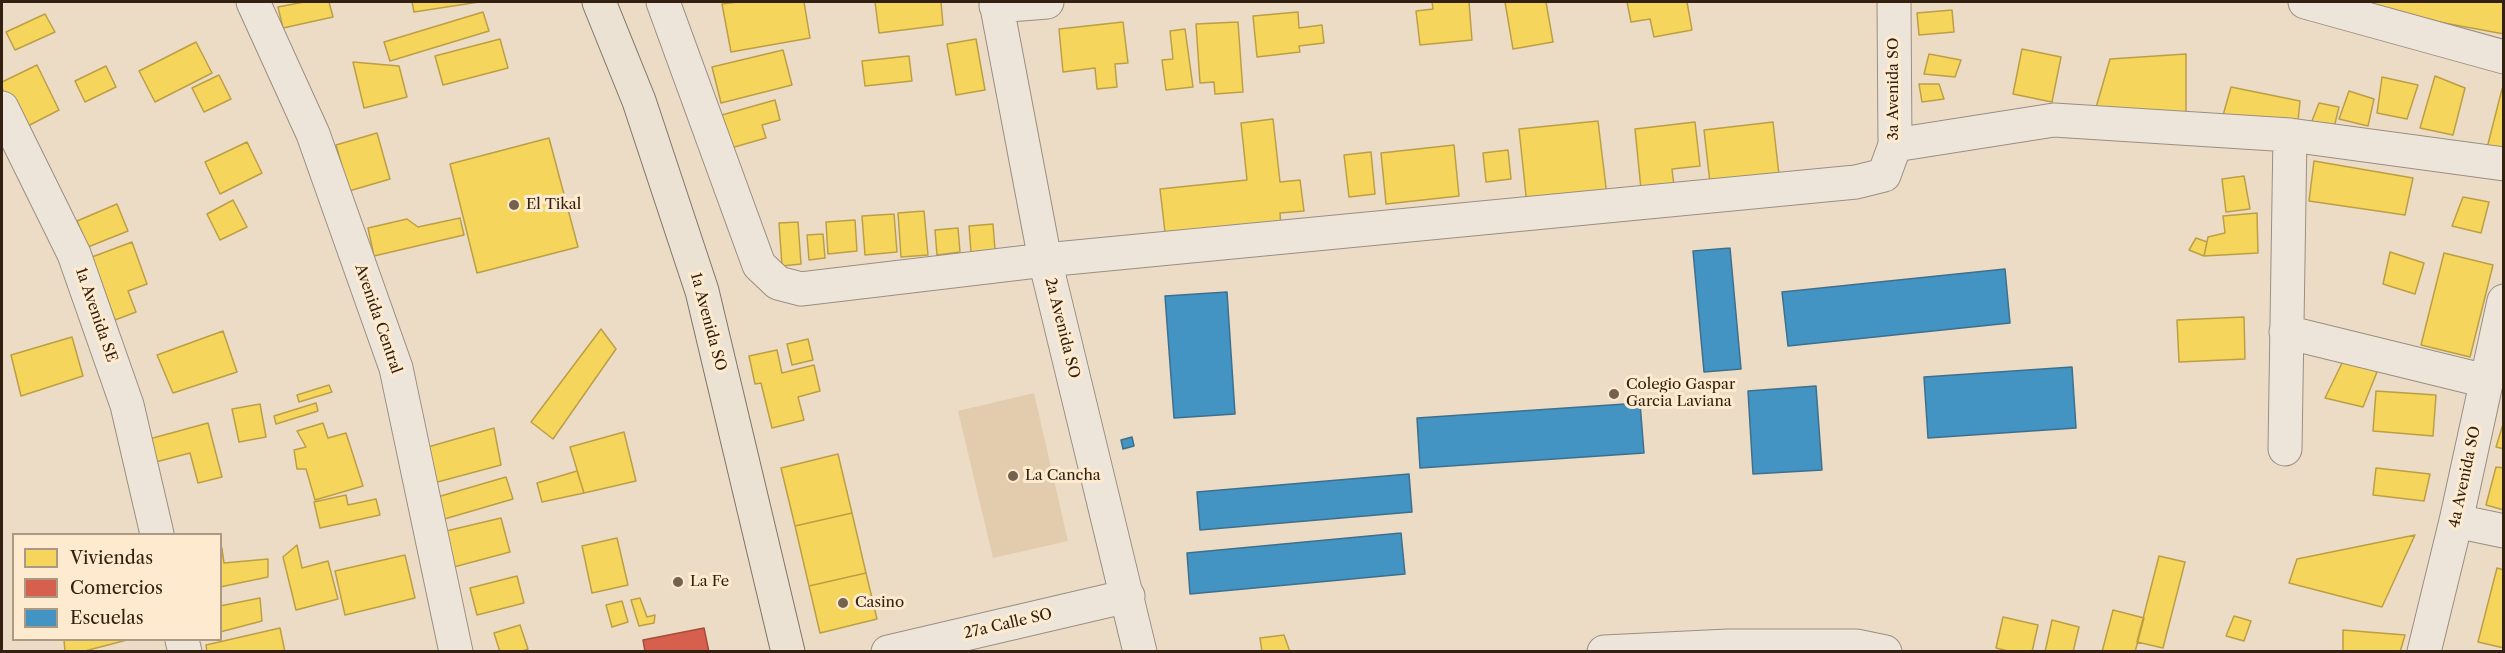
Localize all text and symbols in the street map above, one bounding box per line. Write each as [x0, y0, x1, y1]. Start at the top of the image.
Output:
street label: 3a Avenida SO [1885, 38, 1903, 140]
place label: El Tikal [526, 196, 581, 214]
marker: El Tikal [507, 198, 521, 212]
street label: Avenida Central [351, 262, 405, 376]
street label: 1a Avenida SE [71, 265, 121, 365]
street label: 1a Avenida SO [686, 271, 730, 373]
street label: 2a Avenida SO [1041, 276, 1083, 380]
place label: Colegio Gaspar Garcia Laviana [1626, 376, 1735, 411]
marker: Colegio Gaspar Garcia Laviana [1607, 387, 1621, 401]
street label: 4a Avenida SO [2445, 425, 2485, 529]
place label: La Cancha [1025, 467, 1101, 485]
marker: La Cancha [1006, 469, 1020, 483]
legend [12, 533, 222, 641]
text: Viviendas [70, 547, 153, 569]
place label: La Fe [690, 573, 729, 591]
marker: La Fe [671, 575, 685, 589]
text: Comercios [70, 577, 163, 599]
place label: Casino [855, 594, 904, 612]
marker: Casino [836, 596, 850, 610]
street label: 27a Calle SO [962, 605, 1054, 643]
text: Escuelas [70, 607, 144, 629]

